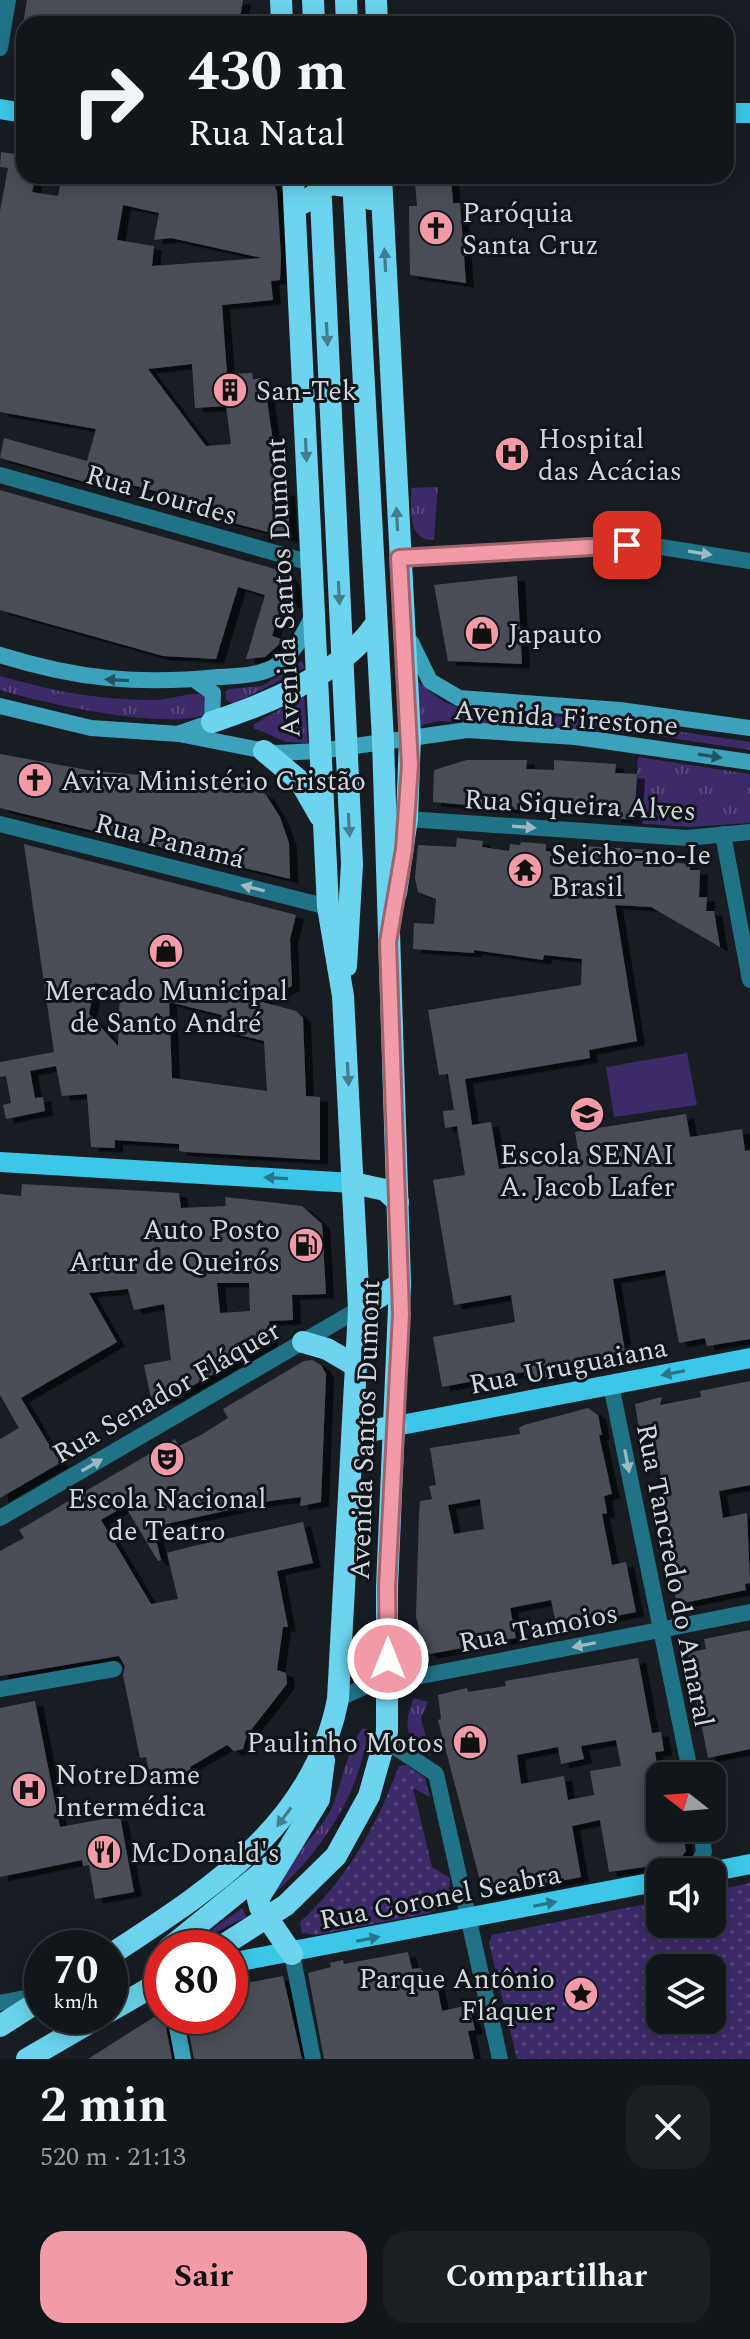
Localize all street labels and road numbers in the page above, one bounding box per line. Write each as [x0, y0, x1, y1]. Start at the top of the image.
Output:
street label: Avenida Santos Dumont [254, 437, 313, 739]
street label: Rua Lourdes [81, 453, 242, 538]
street label: Avenida Firestone [452, 689, 680, 748]
street label: Rua Siqueira Alves [463, 778, 697, 833]
street label: Rua Panamá [90, 802, 250, 881]
street label: Avenida Santos Dumont [339, 1279, 392, 1581]
street label: Rua Senador Fláquer [45, 1309, 289, 1475]
street label: Rua Uruguaiana [466, 1326, 671, 1407]
street label: Rua Tancredo do Amaral [624, 1420, 725, 1731]
street label: Rua Tamoios [455, 1592, 622, 1665]
street label: Rua Coronel Seabra [316, 1853, 565, 1942]

